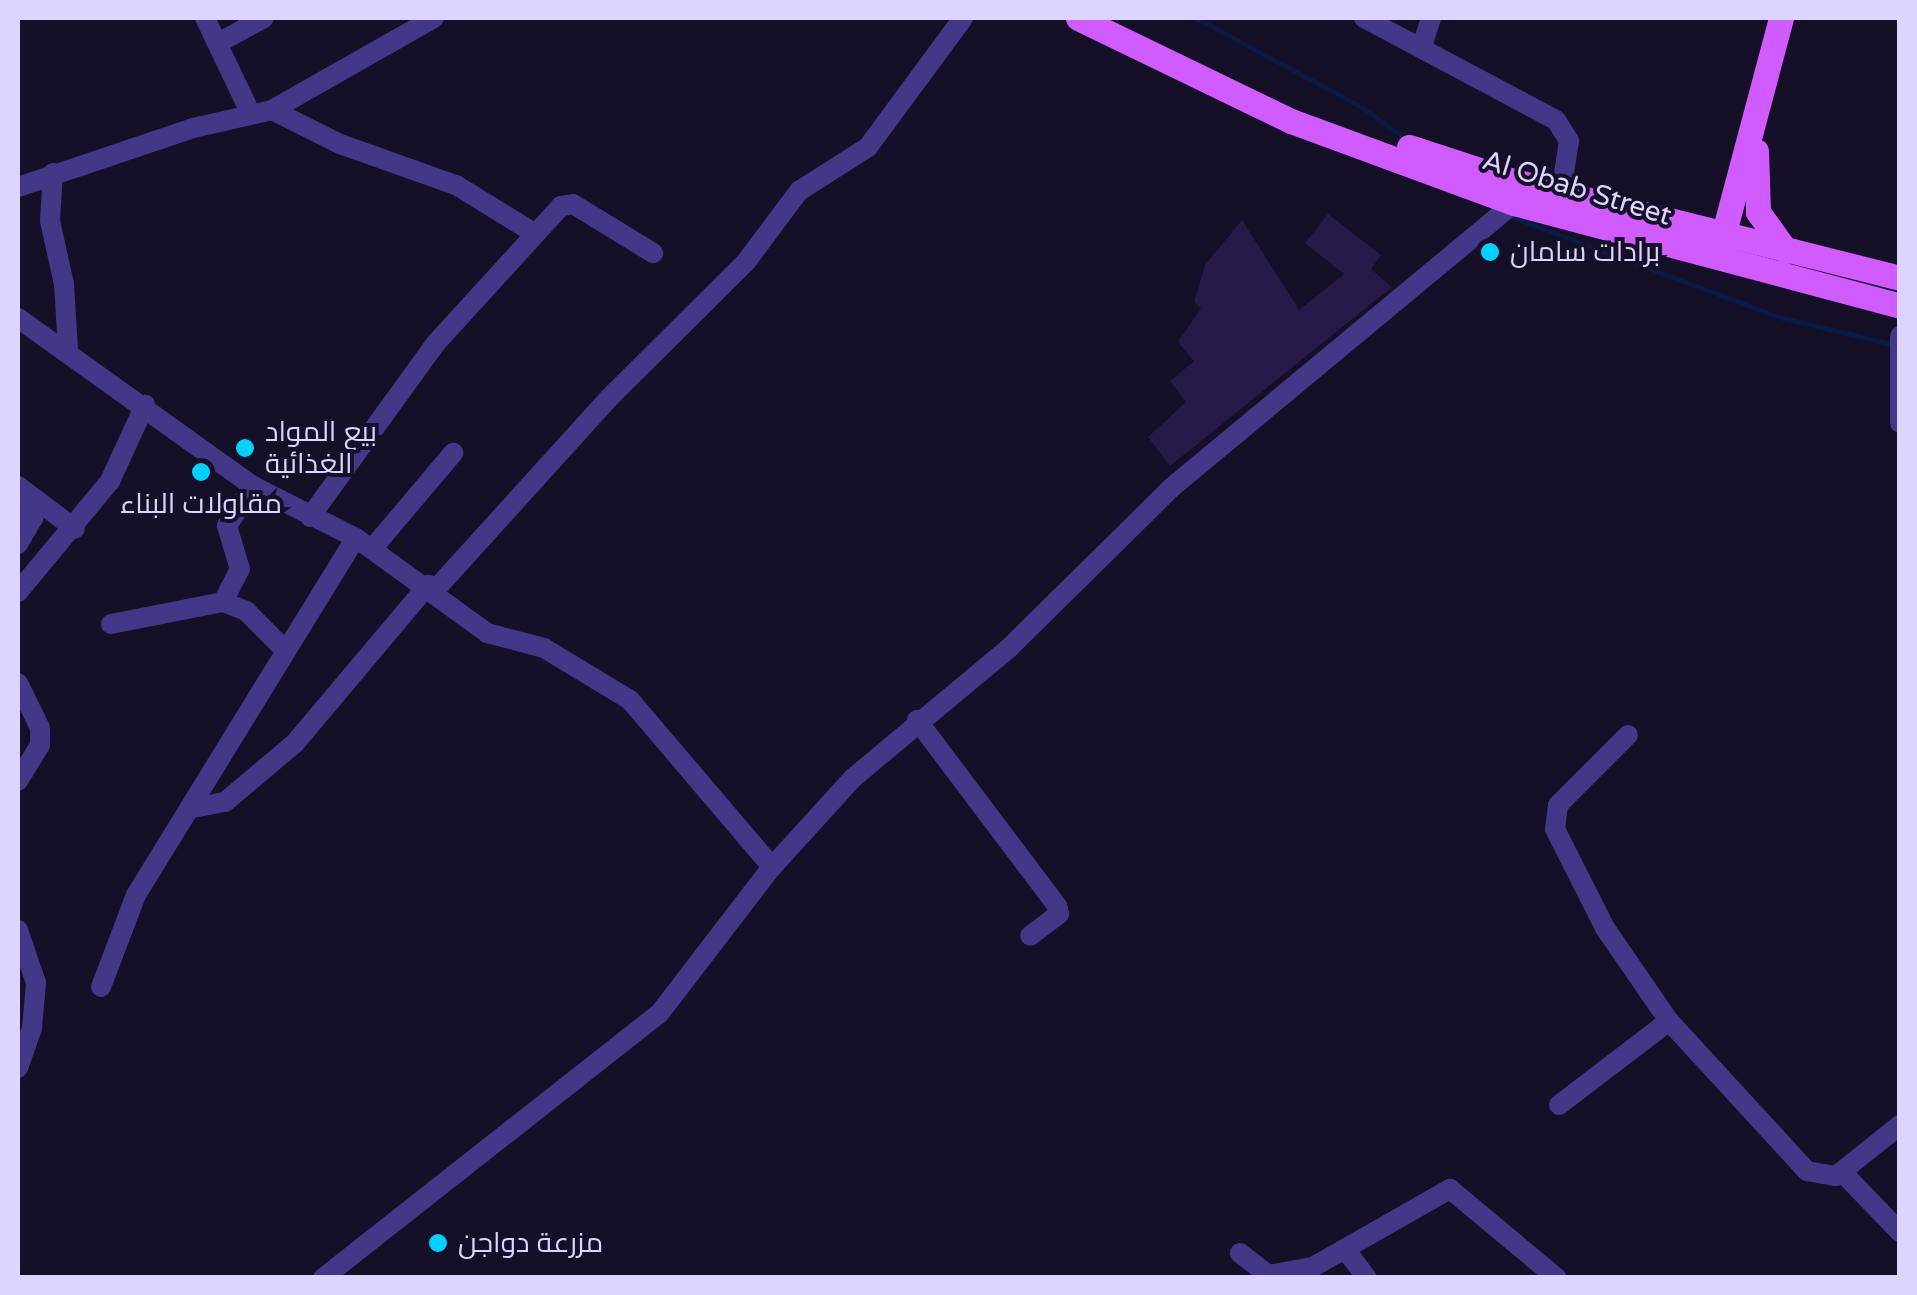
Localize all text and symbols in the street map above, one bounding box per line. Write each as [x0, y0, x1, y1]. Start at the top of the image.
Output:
street label: Al Obab Street [1478, 143, 1676, 233]
place label: برادات سامان [1510, 235, 1660, 269]
marker: برادات سامان [1479, 241, 1501, 263]
place label: بيع المواد الغذائية [265, 415, 377, 481]
marker: بيع المواد الغذائية [234, 437, 256, 459]
marker: مقاولات البناء [190, 461, 212, 483]
place label: مقاولات البناء [120, 487, 282, 521]
place label: مزرعة دواجن [458, 1226, 603, 1260]
marker: مزرعة دواجن [427, 1232, 449, 1254]

